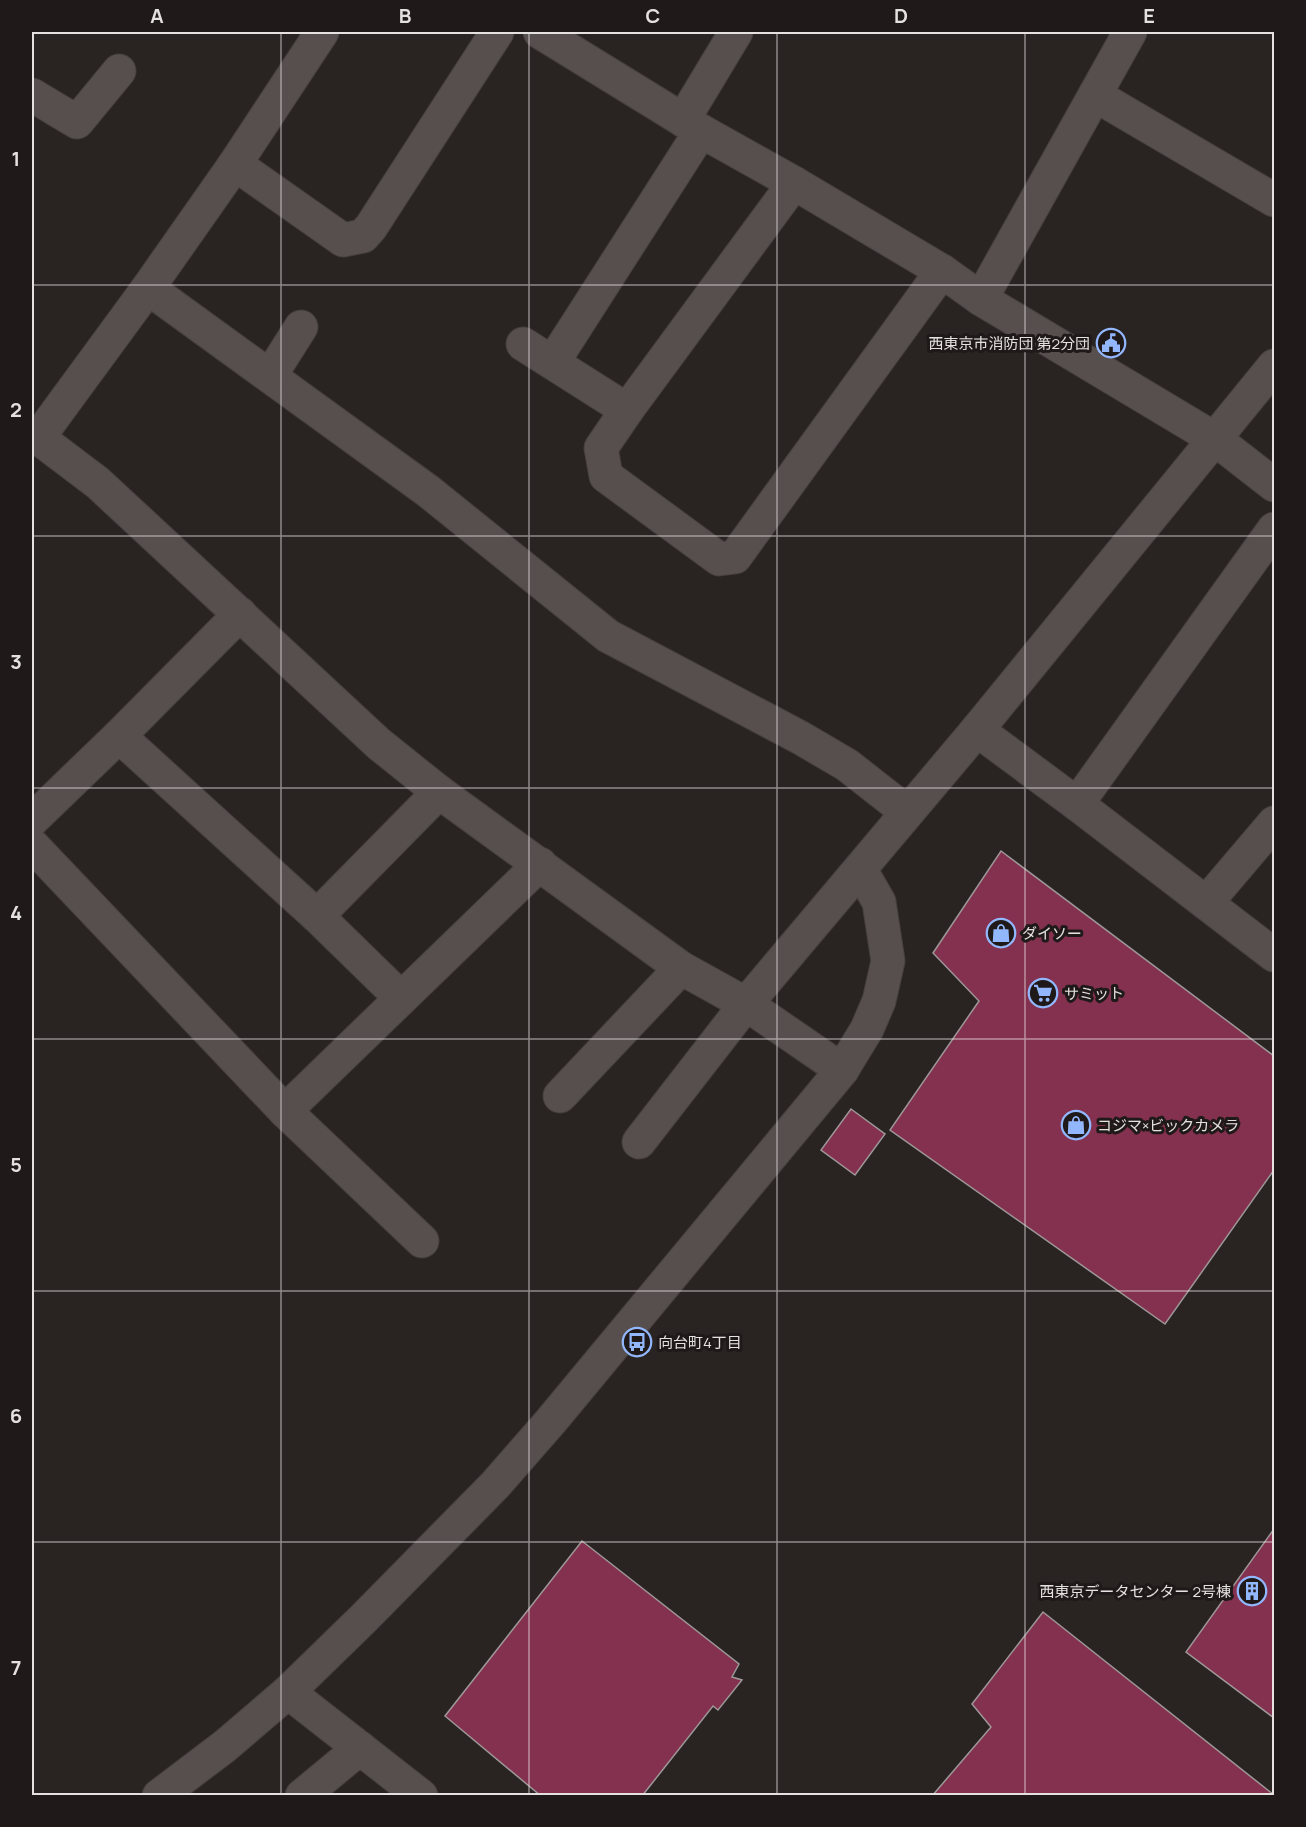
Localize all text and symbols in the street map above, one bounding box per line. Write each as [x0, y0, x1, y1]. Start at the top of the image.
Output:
text: A [150, 2, 164, 29]
text: B [399, 2, 412, 29]
text: C [646, 2, 660, 29]
text: D [894, 2, 908, 29]
text: E [1143, 2, 1155, 29]
text: 1 [12, 145, 20, 172]
public building icon: 西東京市消防団 第2分団 [1095, 327, 1127, 359]
place label: 西東京市消防団 第2分団 [928, 333, 1090, 354]
text: 2 [10, 396, 22, 423]
text: 3 [10, 648, 22, 675]
text: 4 [10, 899, 22, 926]
shop icon: ダイソー [985, 917, 1017, 949]
place label: ダイソー [1022, 923, 1082, 944]
supermarket icon: サミット [1027, 977, 1059, 1009]
place label: サミット [1064, 983, 1124, 1004]
shop icon: コジマ×ビックカメラ [1060, 1109, 1092, 1141]
place label: コジマ×ビックカメラ [1097, 1115, 1239, 1136]
text: 5 [10, 1151, 22, 1178]
bus stop icon: 向台町4丁目 [621, 1326, 653, 1358]
place label: 向台町4丁目 [658, 1332, 742, 1353]
text: 6 [10, 1402, 22, 1429]
building icon: 西東京データセンター 2号棟 [1236, 1575, 1268, 1607]
place label: 西東京データセンター 2号棟 [1039, 1581, 1231, 1602]
text: 7 [11, 1654, 21, 1681]

